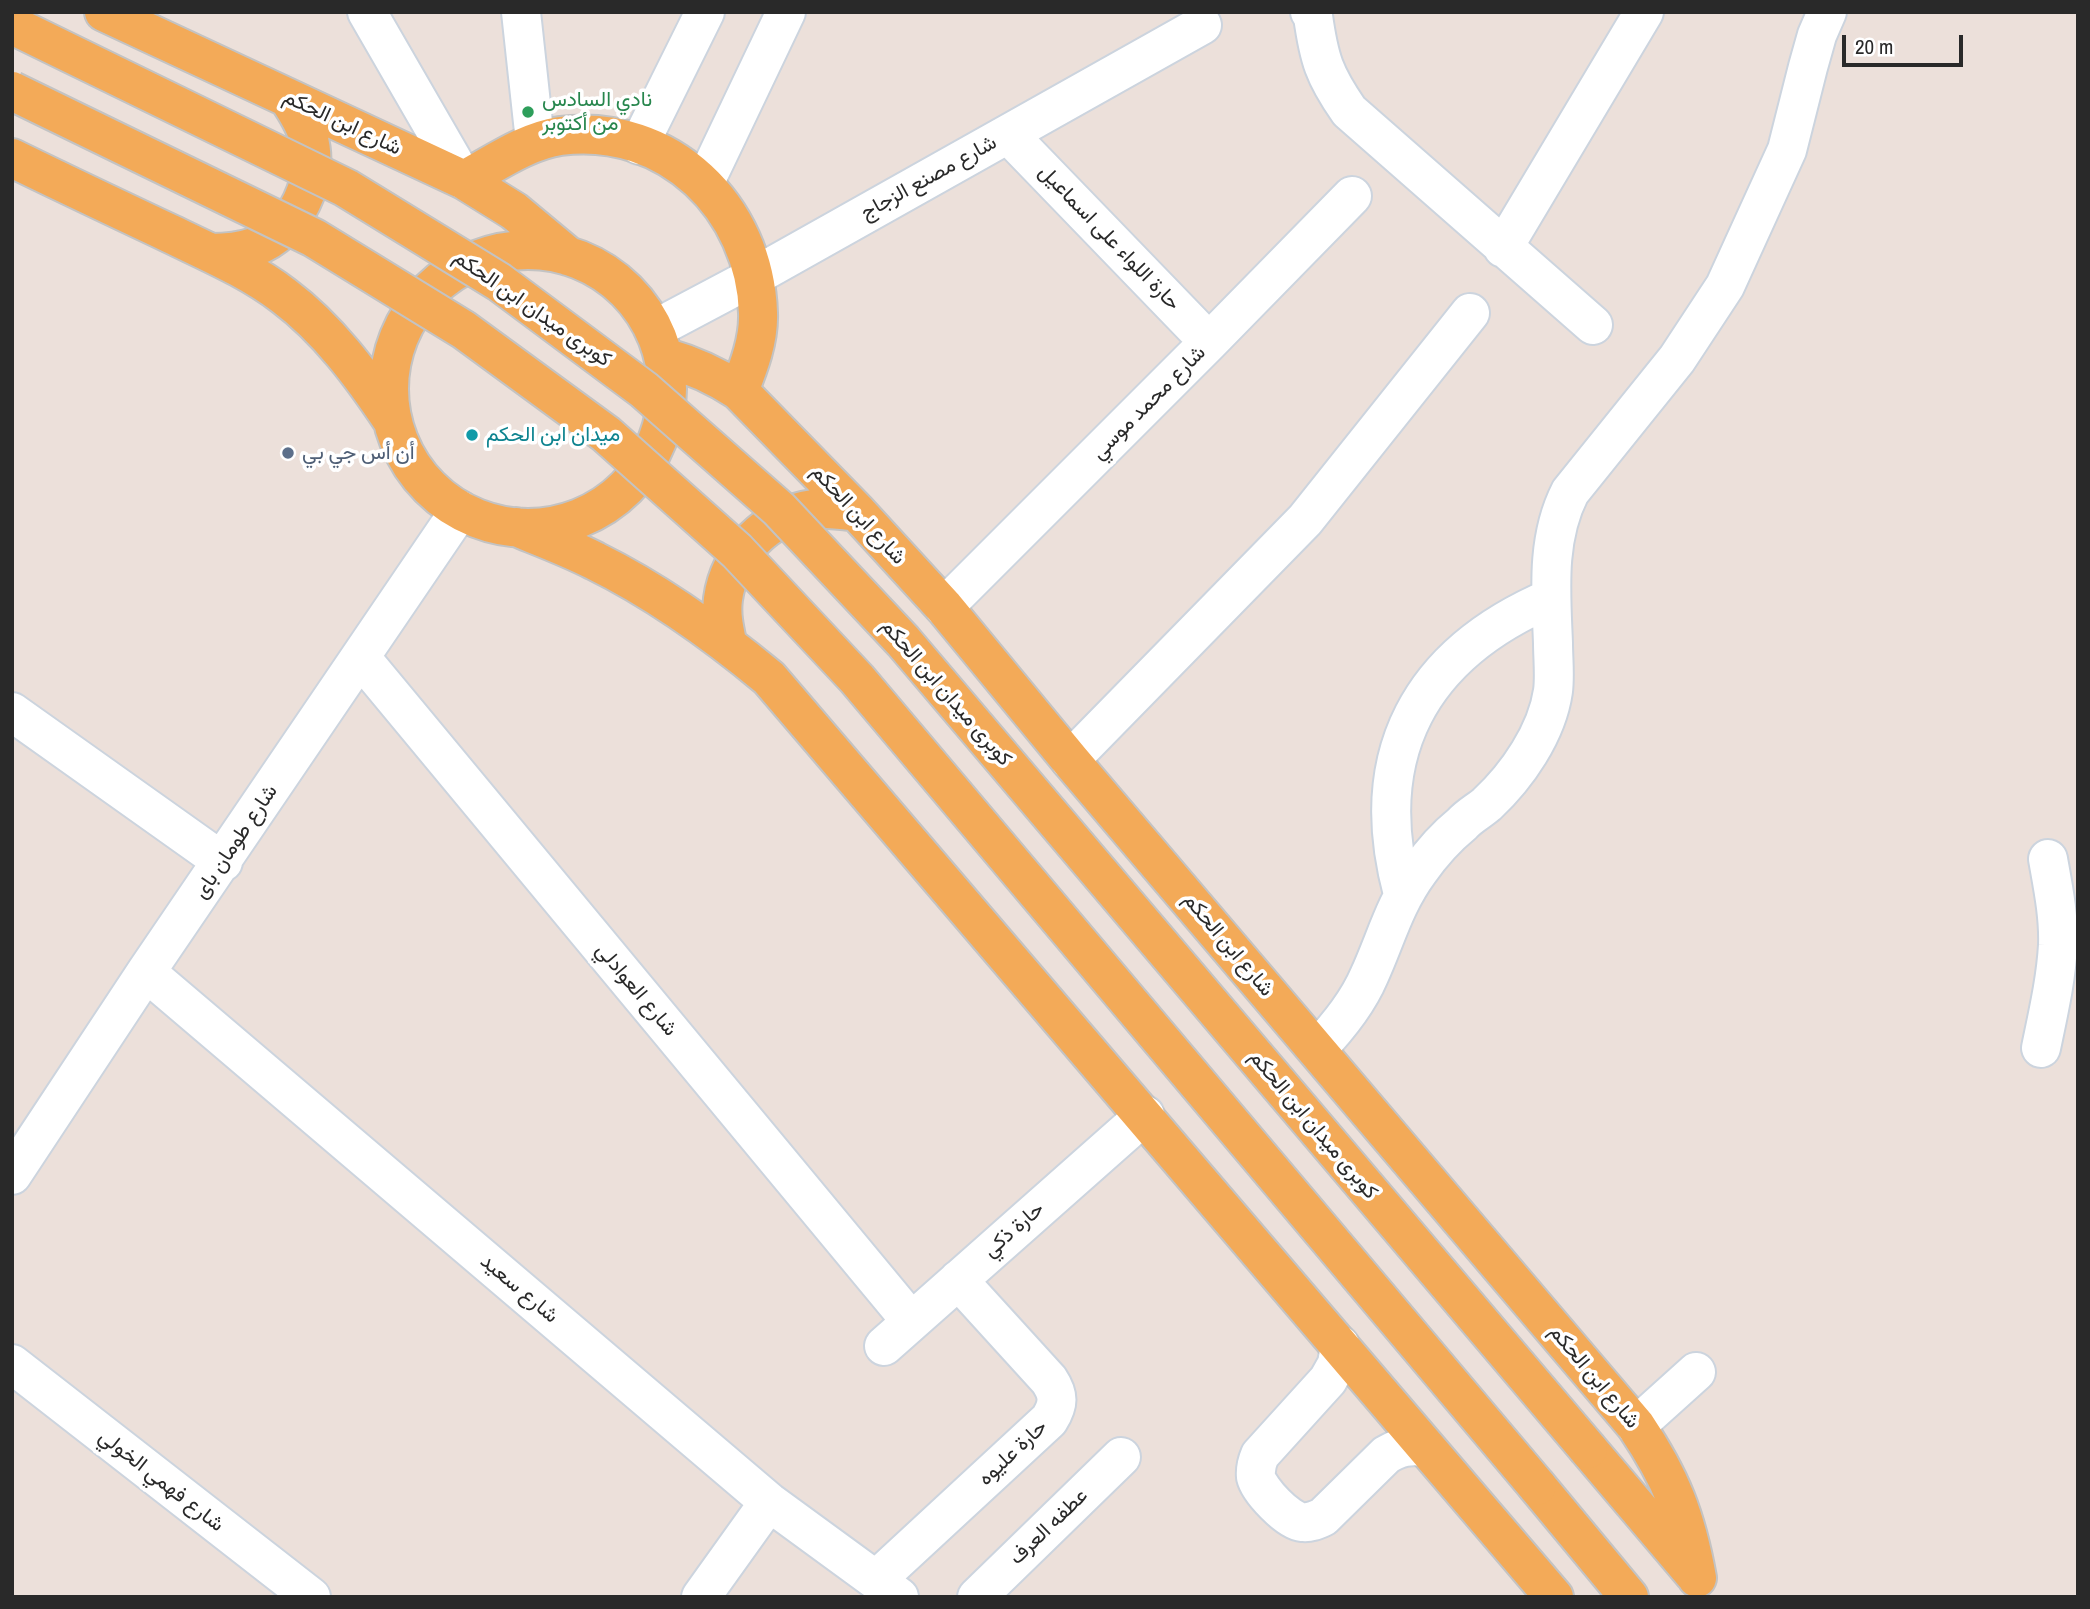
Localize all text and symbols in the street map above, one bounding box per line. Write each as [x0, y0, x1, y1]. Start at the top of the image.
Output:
scale bar [1845, 21, 1966, 65]
text: 20 m [1855, 32, 1893, 61]
street label: شارع ابن الحكم [279, 85, 405, 161]
place label: نادي السادس من أكتوبر [542, 87, 652, 137]
marker: نادي السادس من أكتوبر [520, 104, 536, 120]
street label: شارع مصنع الزجاج [857, 130, 1001, 226]
street label: حارة اللواء على اسماعيل [1033, 160, 1185, 316]
street label: كوبرى ميدان ابن الحكم [448, 245, 616, 373]
street label: شارع محمد موسي [1087, 341, 1211, 465]
place label: ميدان ابن الحكم [486, 422, 620, 448]
marker: ميدان ابن الحكم [464, 427, 480, 443]
place label: أن أس جي بي [302, 440, 415, 466]
marker: أن أس جي بي [280, 445, 296, 461]
street label: شارع ابن الحكم [805, 460, 911, 570]
street label: كوبرى ميدان ابن الحكم [875, 614, 1017, 772]
street label: شارع طومان باى [189, 780, 283, 904]
street label: شارع ابن الحكم [1177, 888, 1279, 1002]
street label: شارع العوادلي [590, 938, 682, 1042]
street label: كوبرى ميدان ابن الحكم [1243, 1045, 1383, 1205]
street label: حارة ذكي [978, 1197, 1050, 1263]
street label: شارع سعيد [475, 1249, 563, 1329]
street label: شارع ابن الحكم [1543, 1320, 1645, 1434]
street label: حارة عليوه [973, 1415, 1053, 1491]
street label: شارع فهمي الخولي [93, 1424, 229, 1538]
street label: عطفه العرف [1005, 1484, 1093, 1570]

